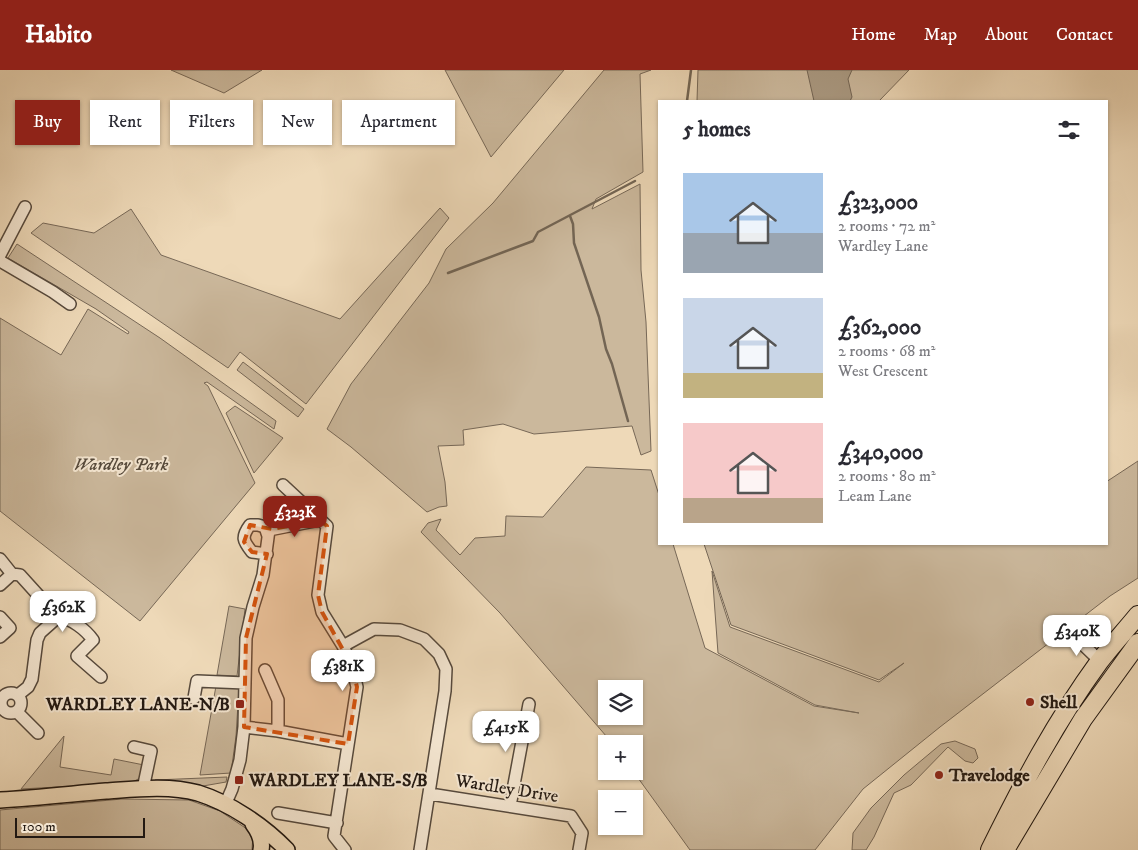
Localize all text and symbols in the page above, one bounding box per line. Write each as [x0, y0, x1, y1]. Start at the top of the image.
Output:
text: Habito [25, 20, 92, 50]
text: Home [851, 24, 896, 46]
text: Map [924, 24, 957, 46]
text: About [985, 24, 1028, 46]
text: Contact [1056, 24, 1113, 46]
chip: Buy [15, 100, 80, 145]
chip: Rent [90, 100, 160, 145]
chip: Filters [170, 100, 253, 145]
chip: New [263, 100, 332, 145]
chip: Apartment [342, 100, 455, 145]
icon: filters [1055, 116, 1083, 144]
text: 5 homes [683, 117, 751, 143]
text: £323,000 [838, 190, 918, 216]
icon: home [723, 193, 783, 253]
text: 2 rooms · 72 m² [838, 216, 935, 236]
text: Wardley Lane [838, 236, 928, 256]
text: £362,000 [838, 315, 921, 341]
icon: home [723, 318, 783, 378]
text: 2 rooms · 68 m² [838, 341, 935, 361]
text: West Crescent [838, 361, 928, 381]
text: £340,000 [838, 440, 923, 466]
icon: home [723, 443, 783, 503]
park label: Wardley Park [74, 454, 169, 476]
text: 2 rooms · 80 m² [838, 466, 936, 486]
text: Leam Lane [838, 486, 912, 506]
pin: £323K [260, 496, 330, 538]
text: £323K [274, 502, 316, 522]
pin: £362K [28, 590, 98, 633]
text: £362K [41, 597, 85, 617]
pin: £340K [1042, 614, 1112, 657]
text: £340K [1054, 621, 1100, 641]
pin: £381K [308, 650, 378, 692]
text: £381K [322, 656, 364, 676]
map controls [598, 680, 643, 835]
button: layers [598, 680, 643, 725]
place label: Shell [1040, 692, 1078, 714]
place label: WARDLEY LANE-N/B [45, 694, 230, 716]
marker: Shell [1024, 696, 1036, 708]
marker: WARDLEY LANE-N/B [234, 698, 246, 710]
pin: £415K [471, 710, 541, 753]
text: £415K [483, 717, 529, 737]
button: + [598, 735, 643, 780]
place label: Travelodge [948, 765, 1030, 787]
marker: Travelodge [933, 769, 945, 781]
place label: WARDLEY LANE-S/B [248, 770, 428, 792]
street label: Wardley Drive [453, 770, 560, 808]
marker: WARDLEY LANE-S/B [233, 774, 245, 786]
button: − [598, 790, 643, 835]
scale bar [15, 815, 145, 838]
text: 100 m [22, 818, 56, 836]

